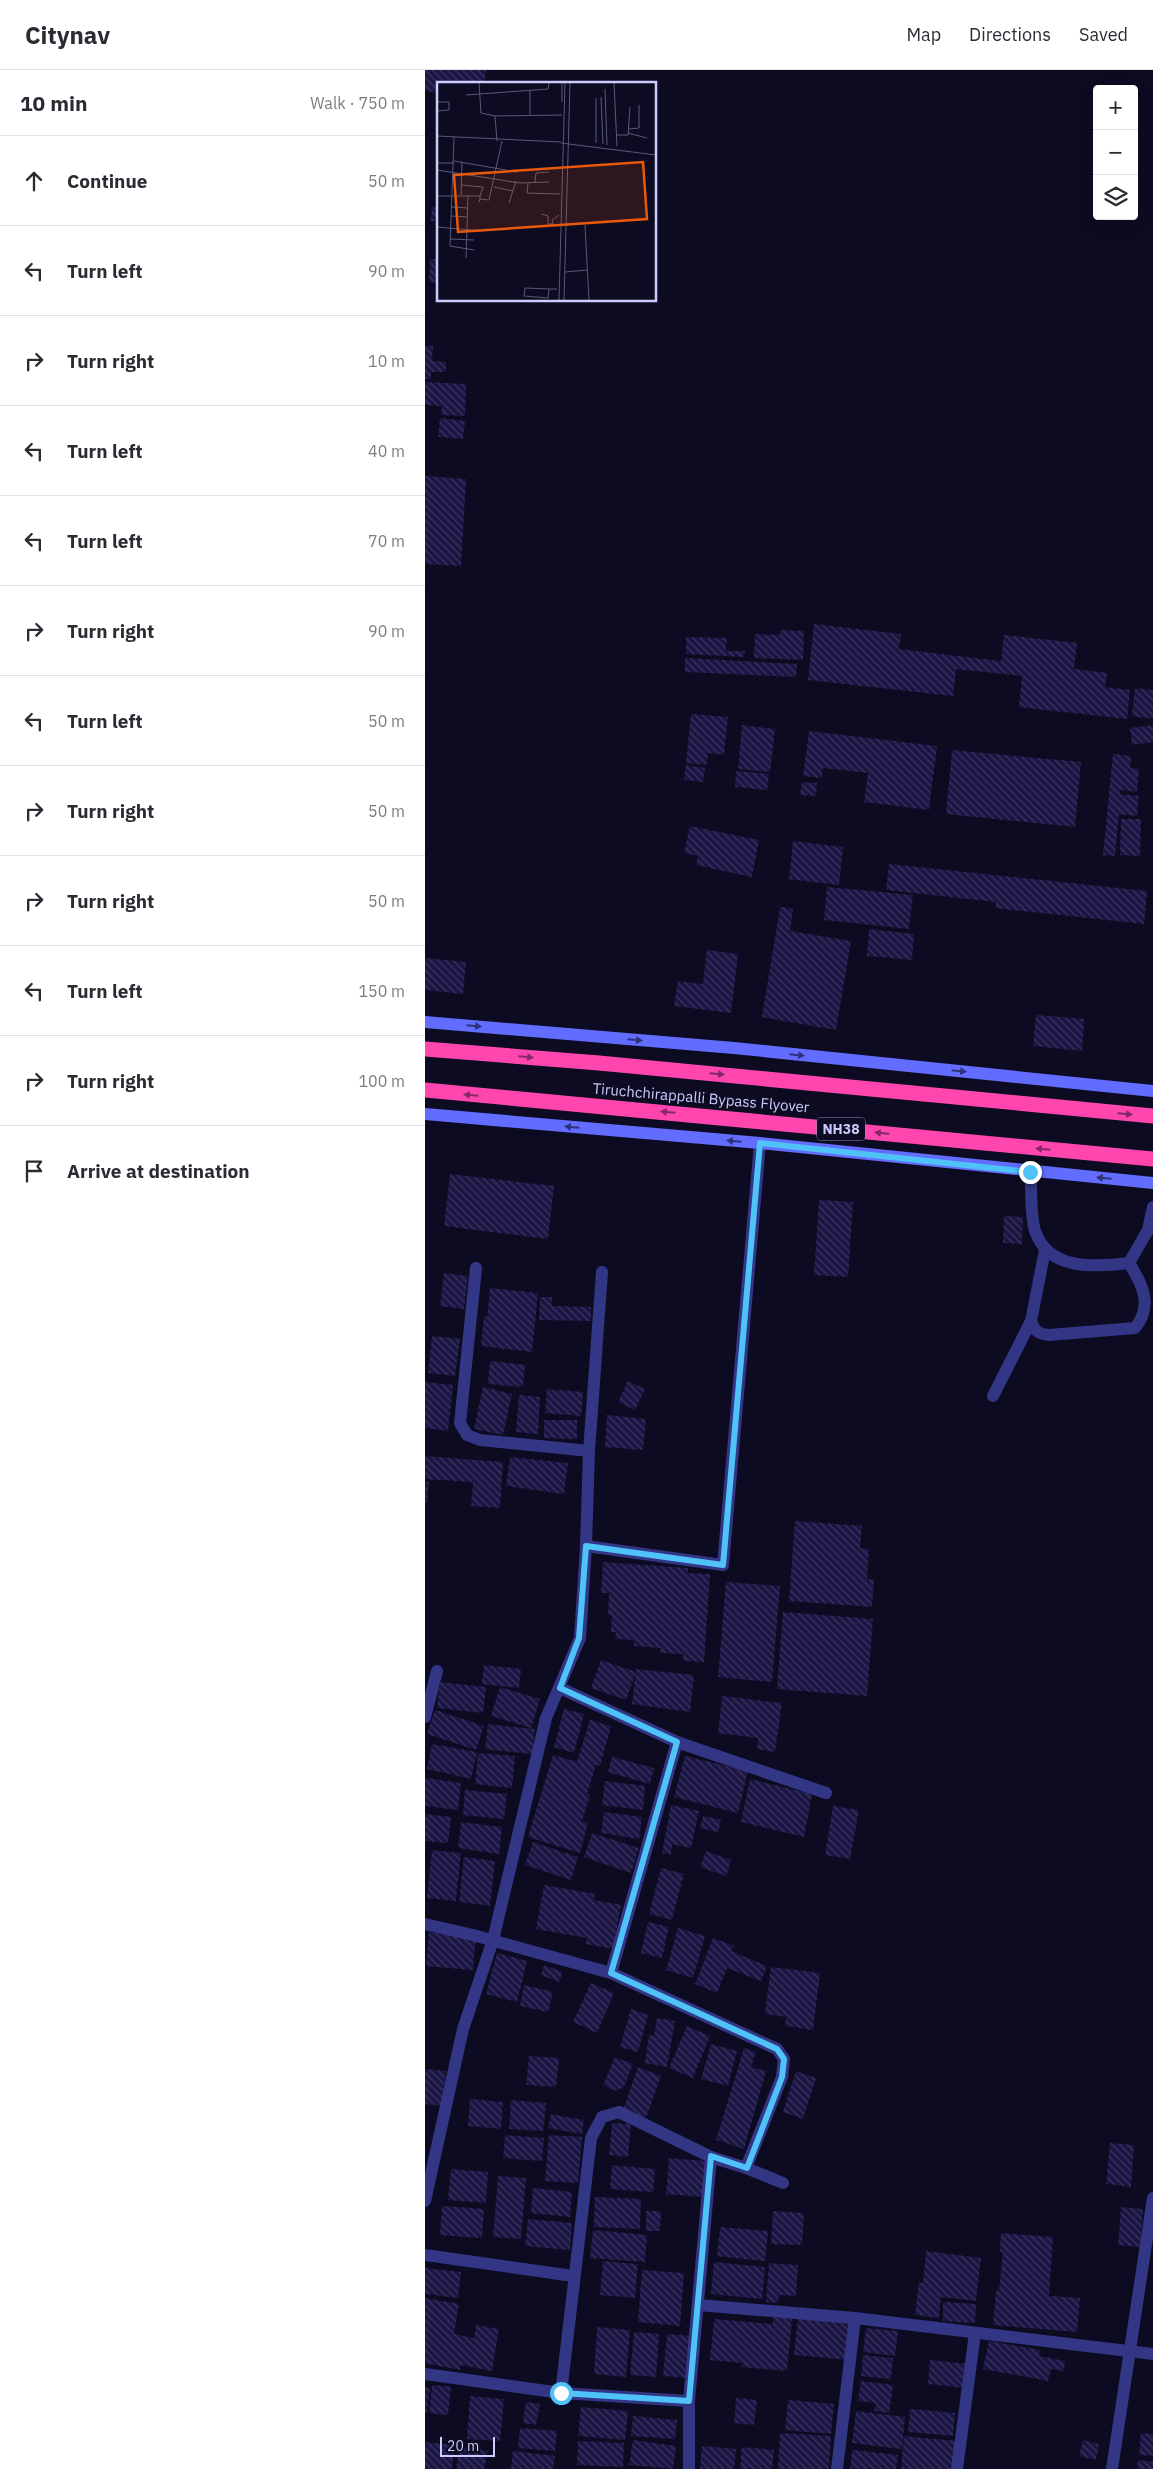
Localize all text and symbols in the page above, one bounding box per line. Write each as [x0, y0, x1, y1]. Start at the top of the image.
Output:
text: Citynav [25, 19, 110, 51]
text: Map [906, 23, 941, 46]
text: Directions [969, 23, 1051, 46]
text: Saved [1079, 23, 1128, 46]
inset map [437, 82, 656, 301]
map controls [1093, 85, 1138, 220]
button: + [1093, 85, 1138, 130]
text: 10 min [20, 89, 87, 117]
text: Walk · 750 m [310, 93, 405, 113]
button: − [1093, 130, 1138, 175]
icon: ahead [20, 167, 48, 195]
text: Continue [67, 169, 147, 193]
text: 50 m [368, 171, 405, 191]
button: layers [1093, 175, 1138, 220]
icon: left [20, 257, 48, 285]
text: Turn left [67, 259, 143, 283]
text: 90 m [368, 261, 405, 281]
icon: right [20, 347, 48, 375]
text: Turn right [67, 349, 154, 373]
text: 10 m [368, 351, 405, 371]
icon: left [20, 437, 48, 465]
text: Turn left [67, 439, 143, 463]
text: 40 m [368, 441, 405, 461]
icon: left [20, 527, 48, 555]
text: Turn left [67, 529, 143, 553]
text: 70 m [368, 531, 405, 551]
icon: right [20, 617, 48, 645]
text: Turn right [67, 619, 154, 643]
text: 90 m [368, 621, 405, 641]
icon: left [20, 707, 48, 735]
text: Turn left [67, 709, 143, 733]
text: 50 m [368, 711, 405, 731]
icon: right [20, 797, 48, 825]
text: Turn right [67, 799, 154, 823]
text: 50 m [368, 801, 405, 821]
icon: right [20, 887, 48, 915]
text: Turn right [67, 889, 154, 913]
text: 50 m [368, 891, 405, 911]
icon: left [20, 977, 48, 1005]
text: Turn left [67, 979, 143, 1003]
text: 150 m [358, 981, 405, 1001]
one-way arrow [466, 1023, 482, 1031]
one-way arrow [628, 1036, 644, 1044]
one-way arrow [790, 1051, 806, 1059]
one-way arrow [518, 1054, 534, 1062]
icon: right [20, 1067, 48, 1095]
one-way arrow [951, 1067, 967, 1075]
text: Turn right [67, 1069, 154, 1093]
text: 100 m [358, 1071, 405, 1091]
one-way arrow [709, 1071, 725, 1079]
street label: Tiruchchirappalli Bypass Flyover [592, 1079, 811, 1116]
one-way arrow [463, 1090, 479, 1098]
one-way arrow [659, 1108, 675, 1116]
one-way arrow [1117, 1110, 1133, 1118]
road number: NH38 [817, 1118, 865, 1140]
one-way arrow [564, 1123, 580, 1131]
one-way arrow [873, 1129, 889, 1137]
one-way arrow [726, 1137, 742, 1145]
one-way arrow [1035, 1144, 1051, 1152]
icon: arrive [20, 1157, 48, 1185]
text: Arrive at destination [67, 1159, 250, 1183]
route end [1019, 1161, 1042, 1184]
one-way arrow [1096, 1174, 1112, 1182]
route start [550, 2382, 573, 2405]
scale bar [440, 2434, 495, 2457]
text: 20 m [447, 2437, 479, 2455]

